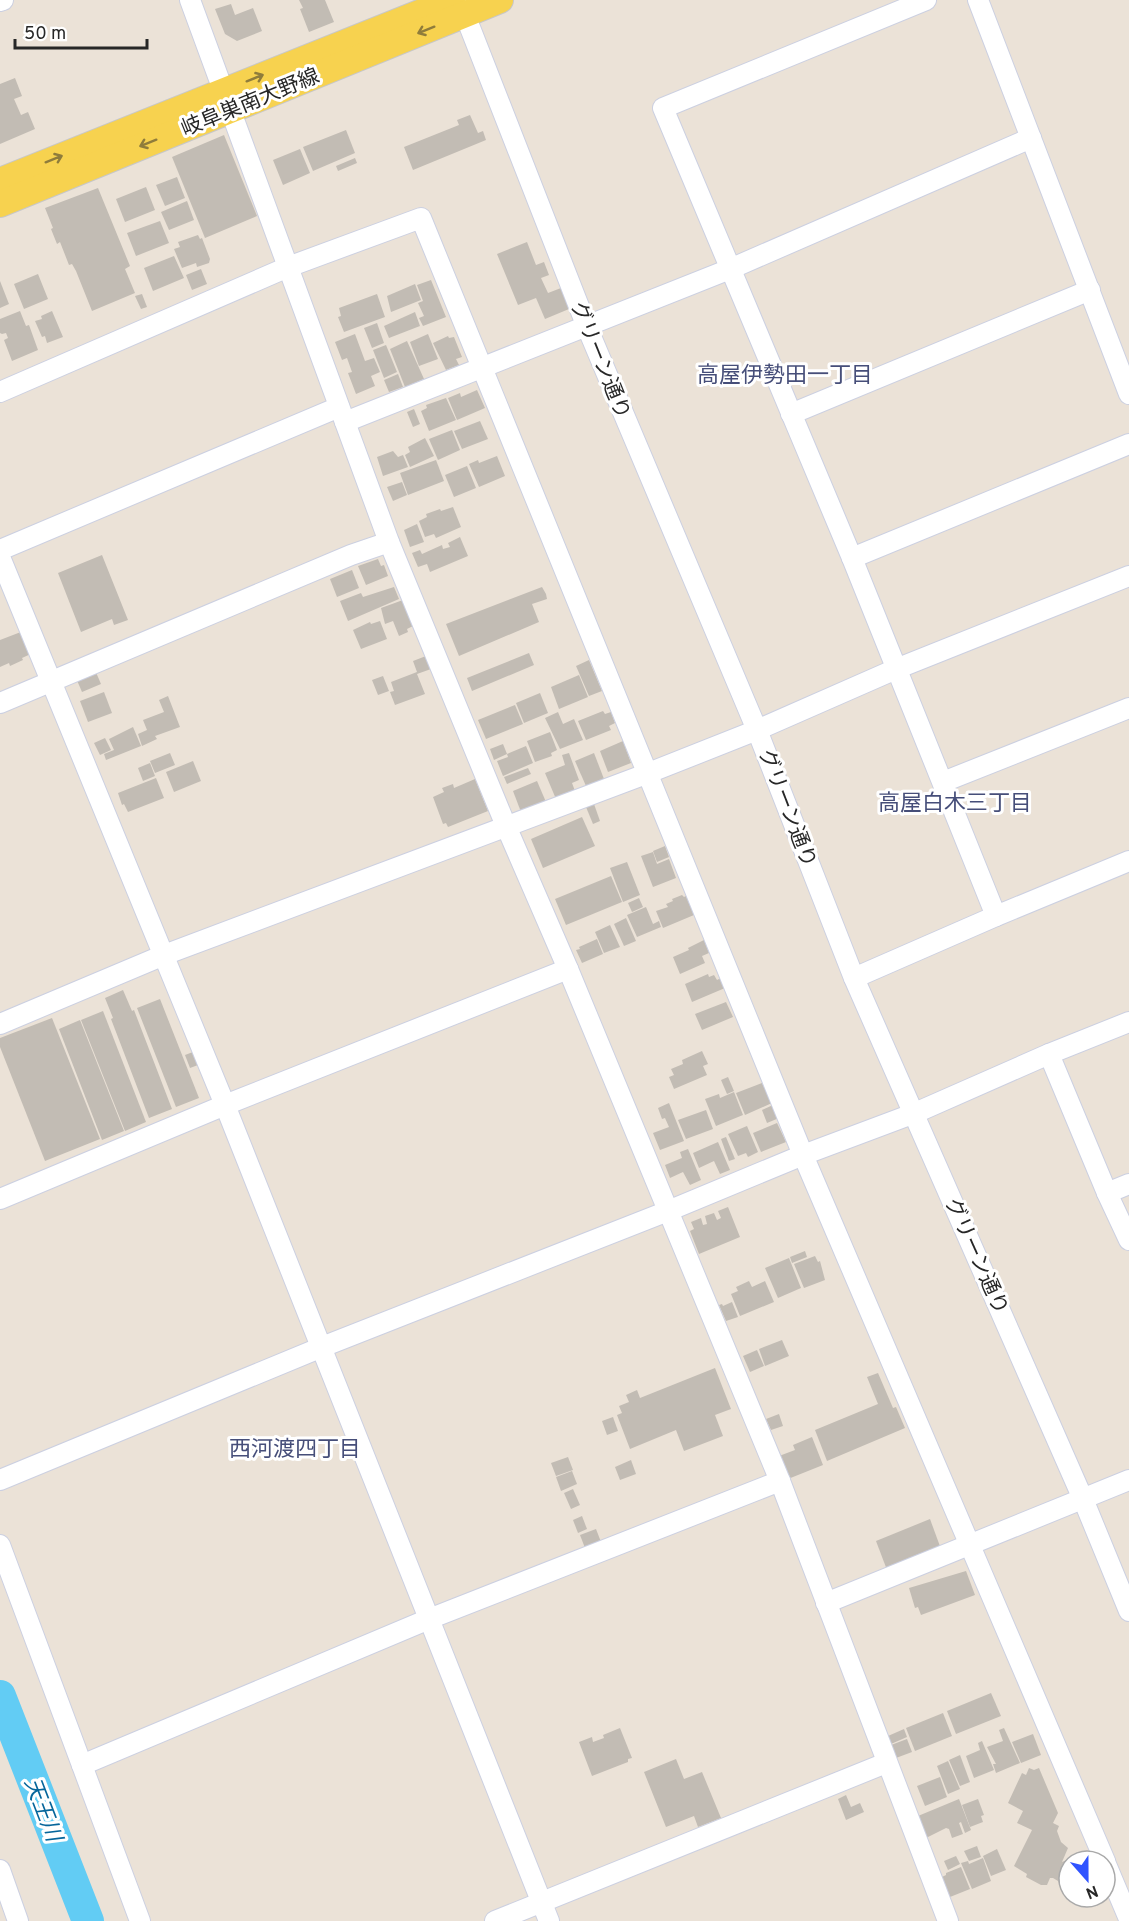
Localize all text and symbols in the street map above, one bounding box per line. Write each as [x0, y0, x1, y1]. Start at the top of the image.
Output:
scale bar [15, 12, 147, 50]
text: 50 m [24, 23, 66, 46]
one-way arrow [418, 25, 436, 36]
street label: 岐阜巣南大野線 [177, 63, 324, 143]
one-way arrow [245, 72, 263, 83]
one-way arrow [140, 138, 158, 149]
one-way arrow [45, 153, 63, 164]
street label: グリーン通り [564, 298, 636, 424]
district label: 高屋伊勢田一丁目 [697, 363, 873, 390]
street label: グリーン通り [752, 745, 822, 872]
district label: 高屋白木三丁目 [878, 791, 1032, 818]
street label: グリーン通り [938, 1194, 1013, 1319]
district label: 西河渡四丁目 [229, 1437, 361, 1464]
water label: 天王川 [17, 1774, 67, 1847]
north arrow [1057, 1849, 1117, 1909]
text: N [1083, 1880, 1101, 1903]

